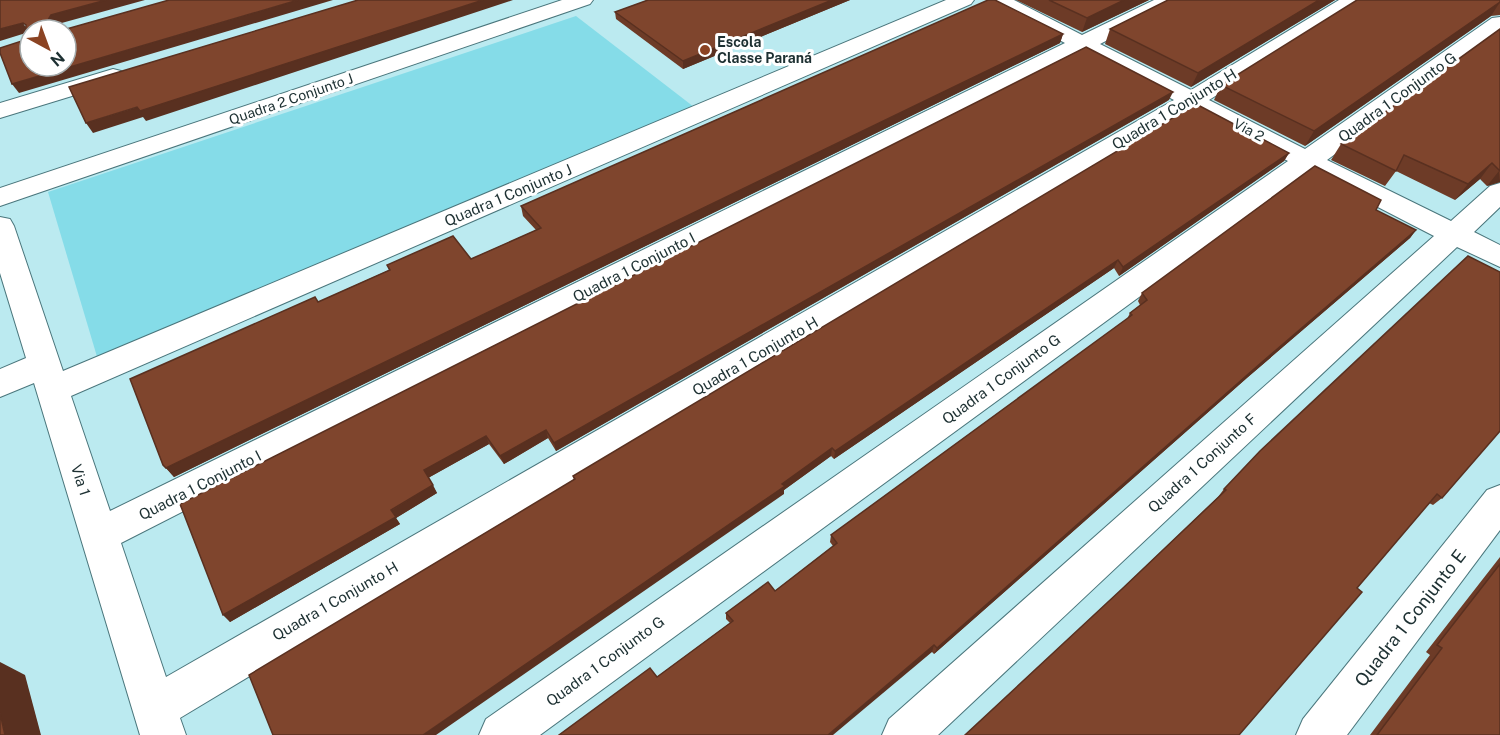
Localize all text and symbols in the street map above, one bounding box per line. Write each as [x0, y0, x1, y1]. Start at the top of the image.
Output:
north arrow [18, 18, 78, 78]
place label: Escola Classe Paraná [717, 34, 812, 66]
marker: Escola Classe Paraná [698, 43, 712, 57]
text: N [47, 48, 68, 70]
street label: Quadra 1 Conjunto G [1335, 48, 1459, 146]
street label: Quadra 1 Conjunto H [1109, 65, 1239, 153]
street label: Quadra 2 Conjunto J [227, 70, 355, 128]
street label: Via 2 [1231, 115, 1267, 145]
street label: Quadra 1 Conjunto J [442, 160, 574, 230]
street label: Quadra 1 Conjunto I [570, 229, 698, 305]
street label: Quadra 1 Conjunto H [689, 313, 821, 399]
street label: Quadra 1 Conjunto G [939, 330, 1063, 428]
street label: Quadra 1 Conjunto F [1144, 410, 1260, 516]
street label: Quadra 1 Conjunto I [136, 447, 264, 523]
street label: Via 1 [68, 462, 94, 498]
street label: Quadra 1 Conjunto E [1350, 545, 1470, 691]
street label: Quadra 1 Conjunto H [269, 558, 401, 644]
street label: Quadra 1 Conjunto G [543, 612, 667, 710]

